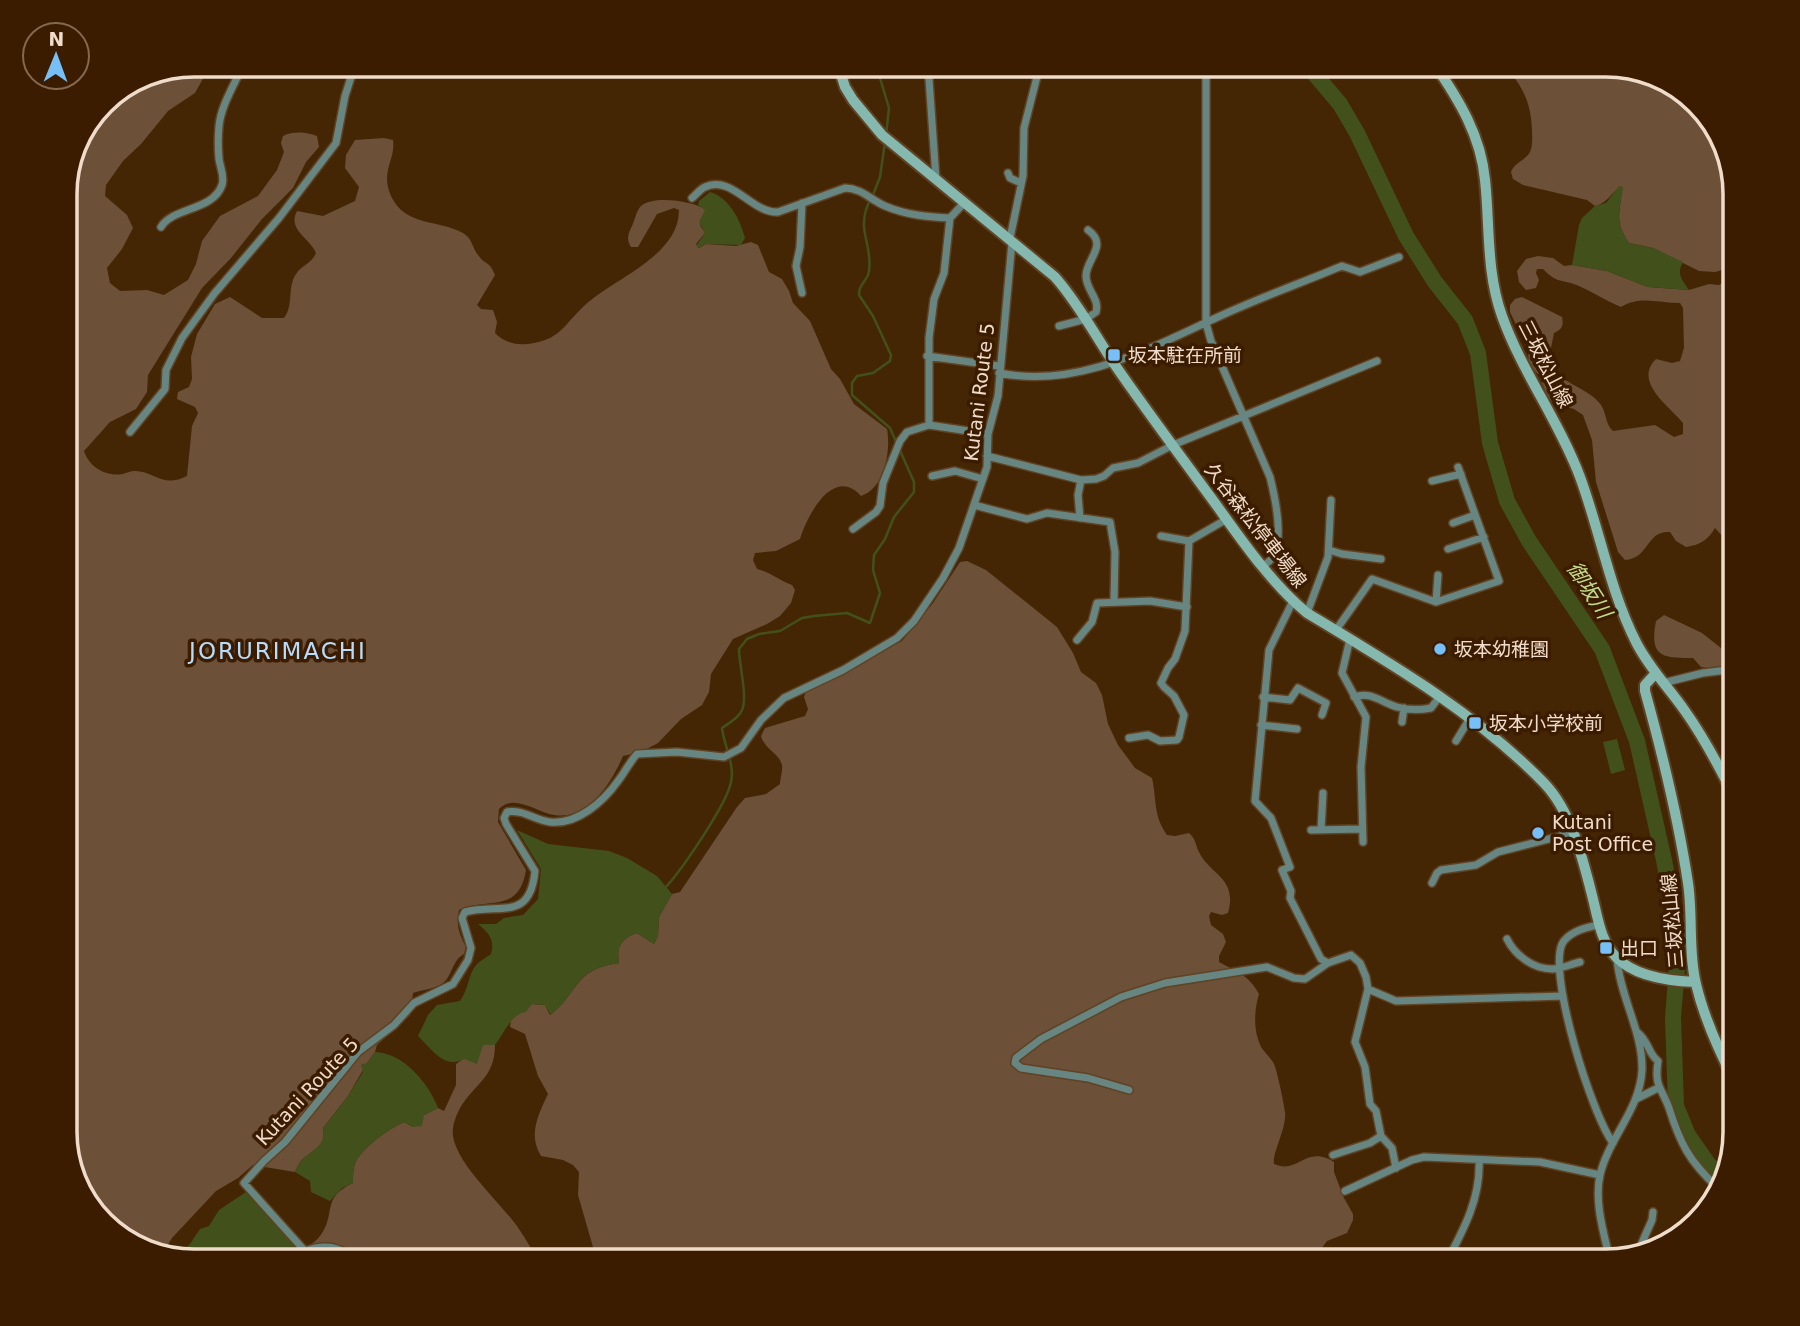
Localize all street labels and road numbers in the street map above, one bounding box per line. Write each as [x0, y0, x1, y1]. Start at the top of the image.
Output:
street label: 三坂松山線 [1515, 317, 1577, 411]
street label: Kutani Route 5 [960, 322, 998, 462]
street label: 久谷森松停車場線 [1201, 458, 1311, 592]
street label: 三坂松山線 [1657, 873, 1687, 969]
street label: Kutani Route 5 [251, 1033, 363, 1149]

